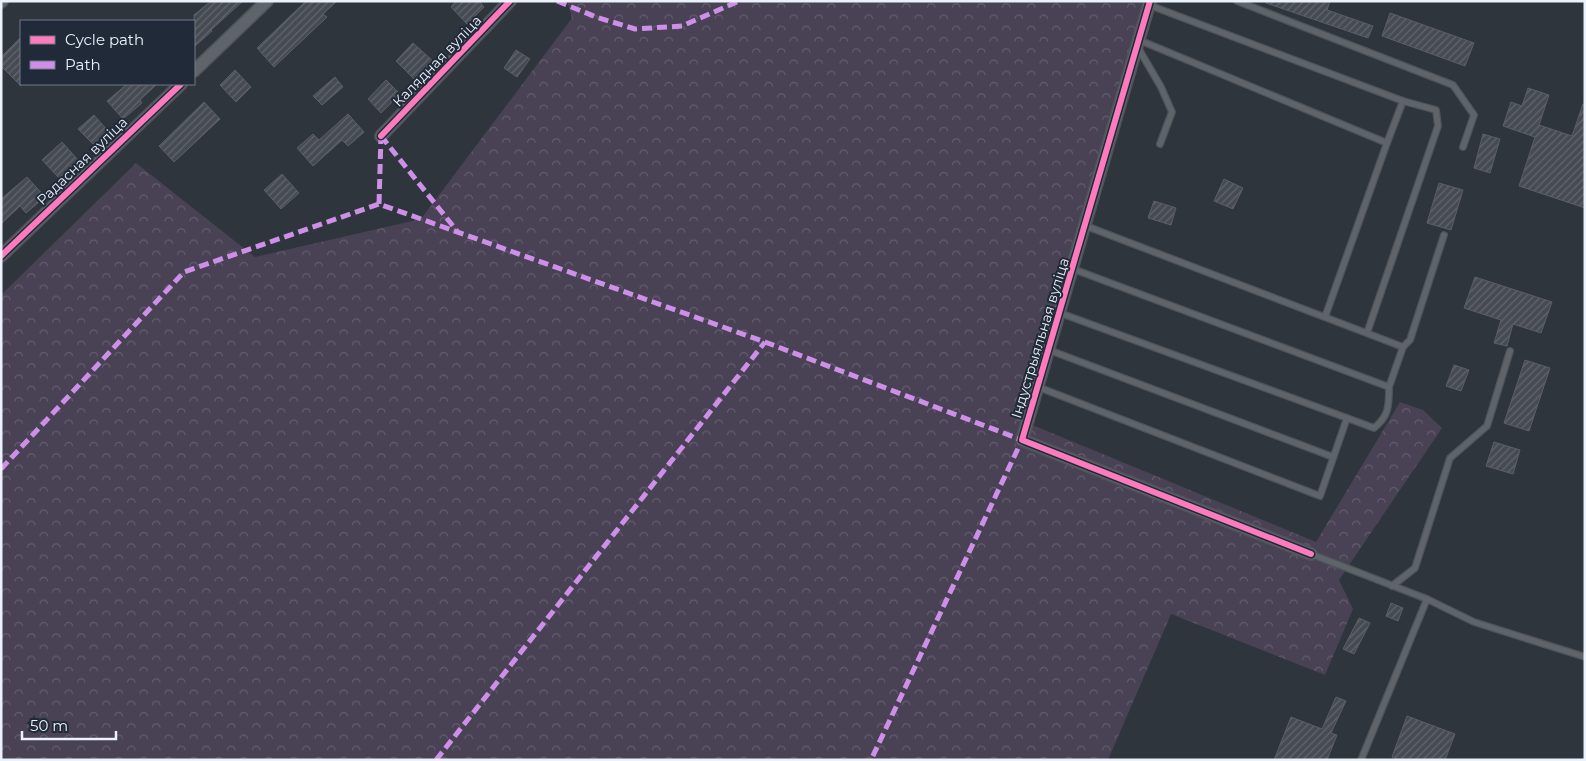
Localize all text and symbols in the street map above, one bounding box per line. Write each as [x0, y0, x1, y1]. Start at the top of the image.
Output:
street label: Калядная вуліца [389, 11, 485, 111]
legend [20, 20, 195, 85]
text: Cycle path [65, 30, 144, 49]
text: Path [65, 55, 101, 74]
street label: Радасная вуліца [33, 113, 131, 209]
street label: Індустрыяльная вуліца [1007, 256, 1073, 420]
scale bar [22, 708, 116, 740]
text: 50 m [30, 716, 68, 735]

